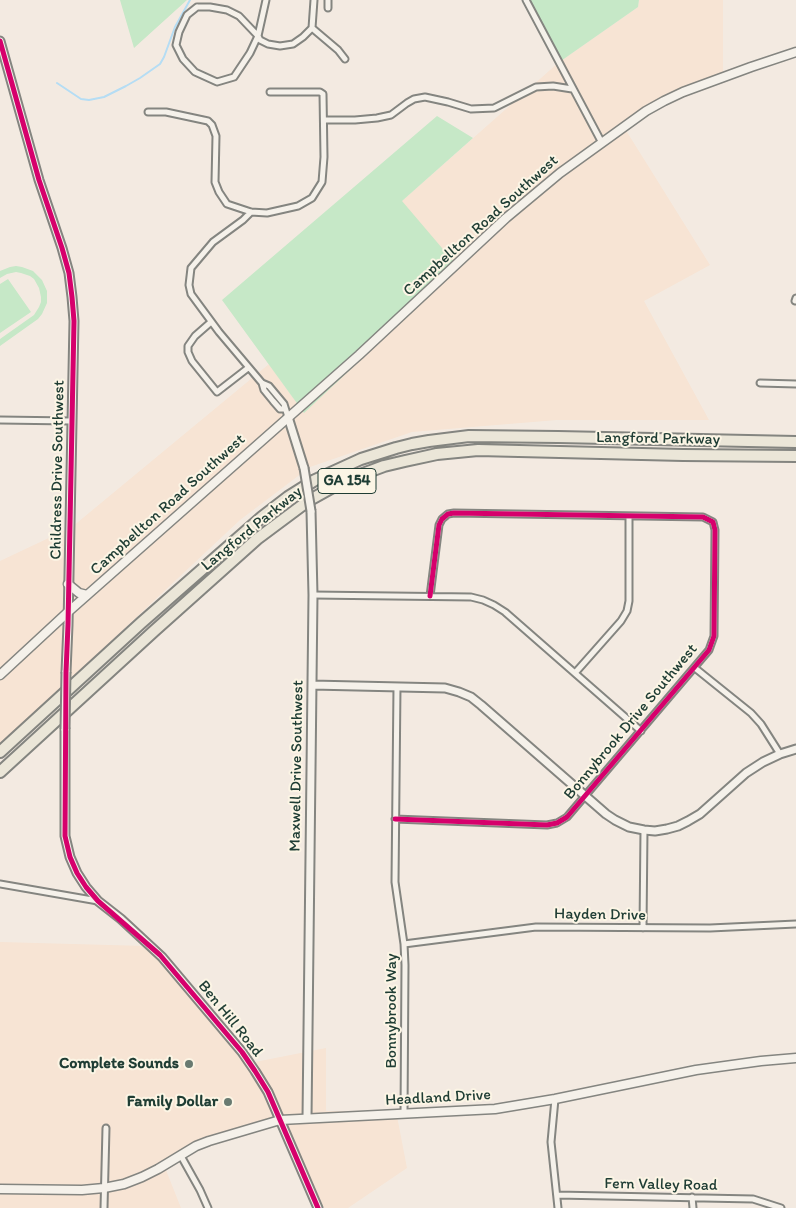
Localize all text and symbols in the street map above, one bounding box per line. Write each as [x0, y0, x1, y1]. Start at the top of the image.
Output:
street label: Campbellton Road Southwest [400, 151, 562, 301]
street label: Childress Drive Southwest [47, 380, 69, 560]
street label: Langford Parkway [596, 428, 720, 450]
street label: Campbellton Road Southwest [87, 430, 249, 580]
road number: GA 154 [318, 468, 376, 494]
street label: Langford Parkway [198, 483, 306, 575]
street label: Bonnybrook Drive Southwest [560, 640, 702, 804]
street label: Maxwell Drive Southwest [286, 680, 308, 852]
street label: Hayden Drive [554, 905, 646, 925]
street label: Bonnybrook Way [382, 954, 402, 1068]
street label: Ben Hill Road [193, 977, 267, 1061]
place label: Complete Sounds [59, 1054, 179, 1074]
marker: Complete Sounds [183, 1058, 195, 1070]
street label: Headland Drive [385, 1086, 491, 1110]
place label: Family Dollar [127, 1092, 218, 1112]
marker: Family Dollar [222, 1096, 234, 1108]
street label: Fern Valley Road [604, 1174, 718, 1196]

